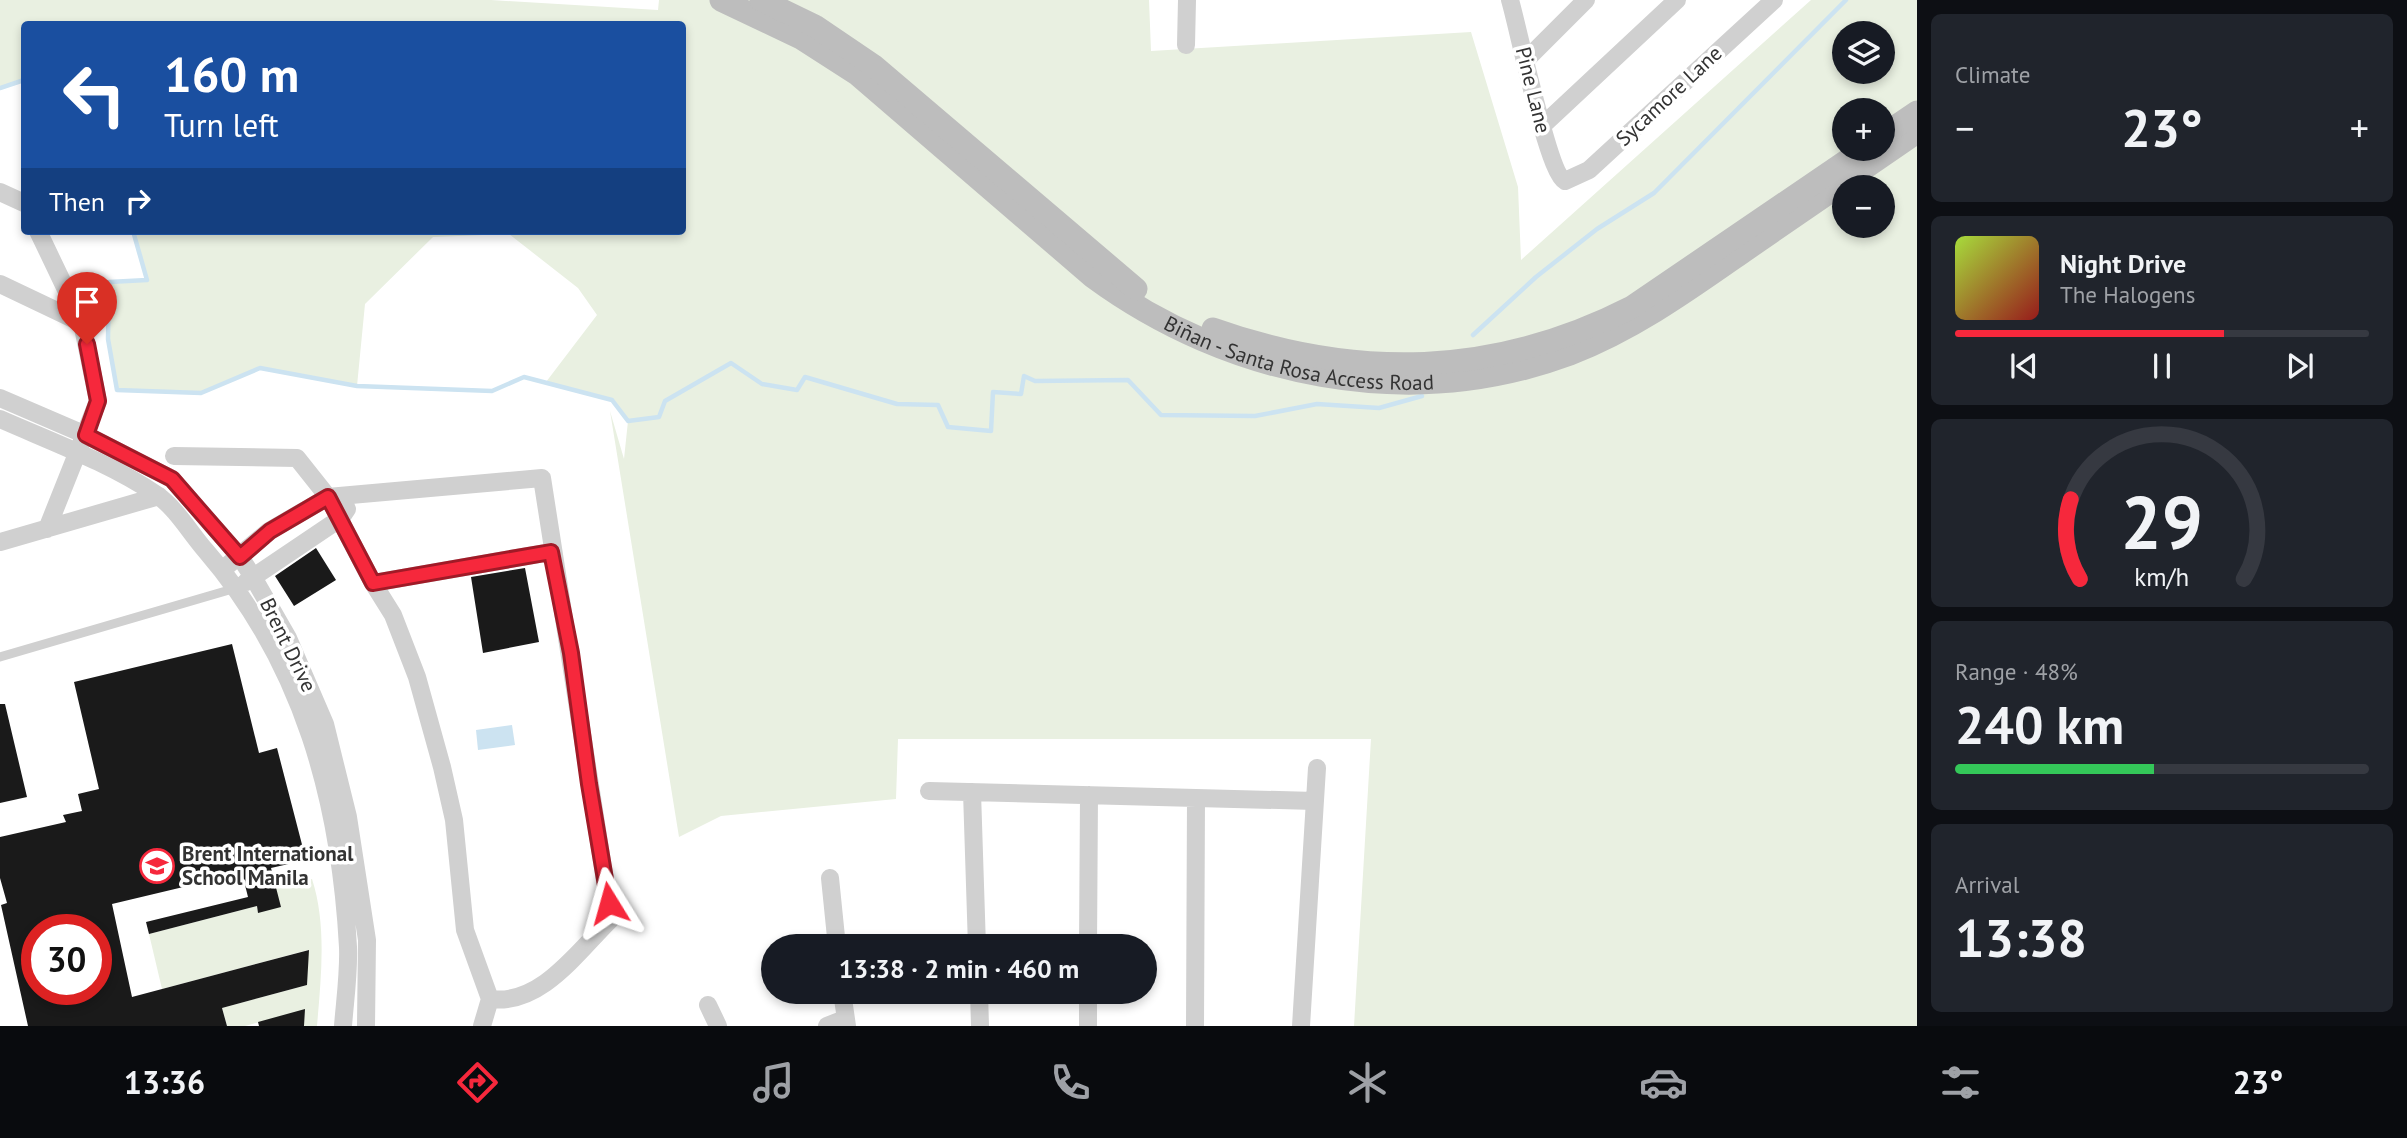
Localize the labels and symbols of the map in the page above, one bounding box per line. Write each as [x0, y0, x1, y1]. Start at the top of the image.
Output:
street label: Sycamore Lane [1610, 40, 1727, 152]
street label: Pine Lane [1510, 44, 1557, 136]
pin [57, 272, 117, 344]
street label: Biñan - Santa Rosa Access Road [1159, 310, 1434, 396]
street label: Brent Drive [254, 593, 323, 696]
place label: Brent International School Manila [182, 840, 354, 891]
school or university icon: Brent International School Manila [138, 847, 176, 885]
position arrow [572, 866, 646, 940]
speed limit sign: 30 [21, 914, 112, 1005]

